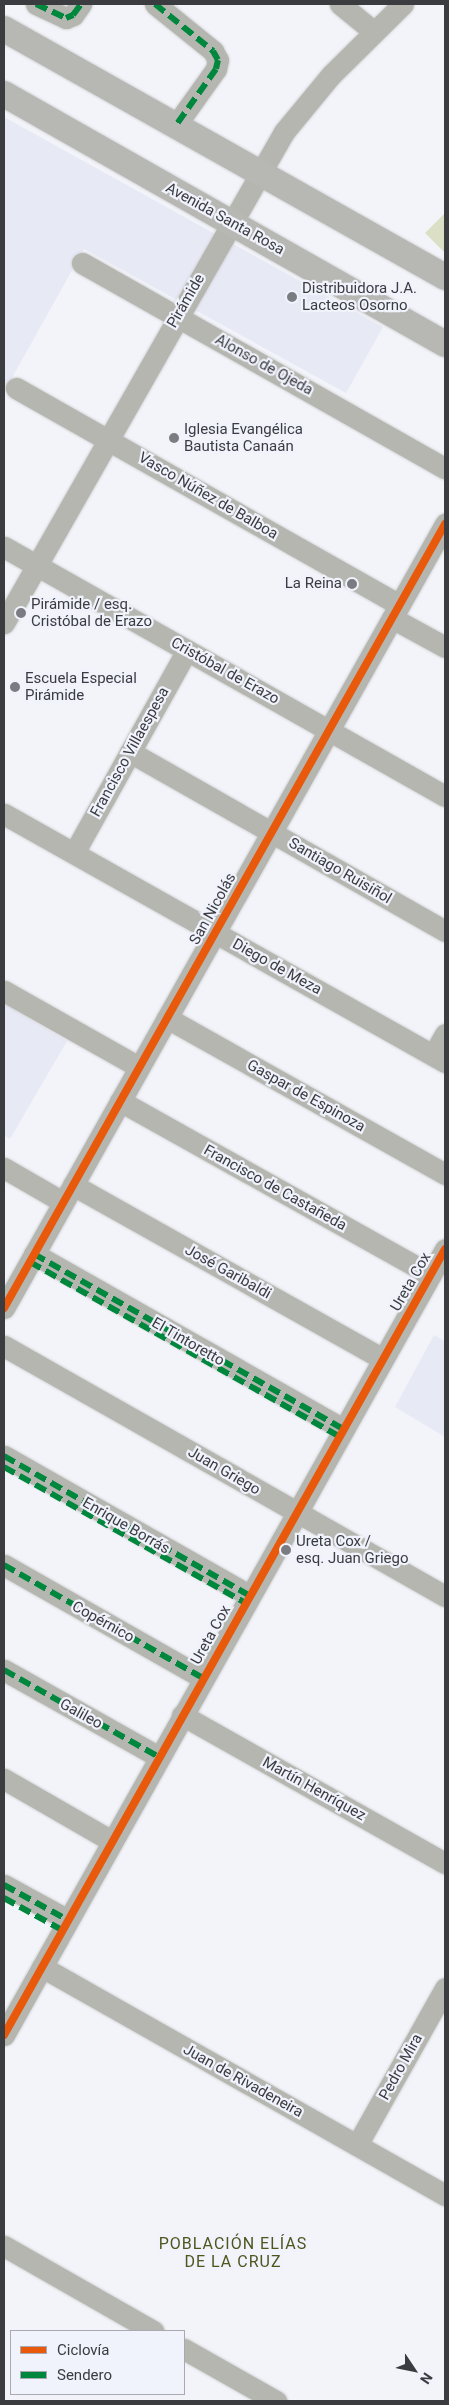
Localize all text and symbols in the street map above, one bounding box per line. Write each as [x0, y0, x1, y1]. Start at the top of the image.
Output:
street label: Avenida Santa Rosa [163, 179, 287, 259]
street label: Pirámide [163, 271, 209, 331]
place label: Distribuidora J.A. Lacteos Osorno [302, 279, 417, 314]
marker: Distribuidora J.A. Lacteos Osorno [286, 291, 298, 303]
street label: Alonso de Ojeda [212, 331, 316, 399]
place label: Iglesia Evangélica Bautista Canaán [184, 420, 303, 455]
marker: Iglesia Evangélica Bautista Canaán [168, 432, 180, 444]
street label: Vasco Núñez de Balboa [135, 449, 281, 543]
place label: La Reina [285, 575, 342, 593]
marker: La Reina [346, 578, 358, 590]
place label: Pirámide / esq. Cristóbal de Erazo [31, 595, 152, 630]
marker: Pirámide / esq. Cristóbal de Erazo [15, 607, 27, 619]
street label: Cristóbal de Erazo [168, 634, 282, 708]
place label: Escuela Especial Pirámide [25, 669, 137, 704]
marker: Escuela Especial Pirámide [9, 681, 21, 693]
street label: Francisco Villaespesa [87, 684, 173, 820]
street label: Santiago Ruisiñol [285, 834, 395, 908]
street label: San Nicolás [186, 870, 240, 948]
street label: Diego de Meza [229, 935, 325, 999]
street label: Gaspar de Espinoza [244, 1056, 368, 1136]
street label: Francisco de Castañeda [200, 1141, 350, 1235]
street label: José Garibaldi [182, 1241, 274, 1303]
street label: Ureta Cox [387, 1249, 435, 1315]
street label: El Tintoretto [148, 1314, 228, 1370]
street label: Juan Griego [185, 1443, 263, 1499]
street label: Enrique Borrás [79, 1494, 173, 1558]
place label: Ureta Cox / esq. Juan Griego [296, 1532, 408, 1567]
marker: Ureta Cox / esq. Juan Griego [280, 1544, 292, 1556]
street label: Copérnico [69, 1598, 137, 1646]
street label: Ureta Cox [187, 1602, 235, 1668]
street label: Galileo [57, 1695, 105, 1733]
street label: Martín Henríquez [259, 1753, 369, 1825]
street label: Pedro Mira [376, 2031, 426, 2103]
street label: Juan de Rivadeneira [180, 2041, 306, 2121]
district label: POBLACIÓN ELÍAS DE LA CRUZ [157, 2234, 309, 2272]
legend [10, 2330, 185, 2395]
text: Ciclovía [57, 2341, 110, 2359]
north arrow [389, 2345, 439, 2395]
text: Sendero [57, 2366, 112, 2384]
text: N [417, 2370, 436, 2387]

